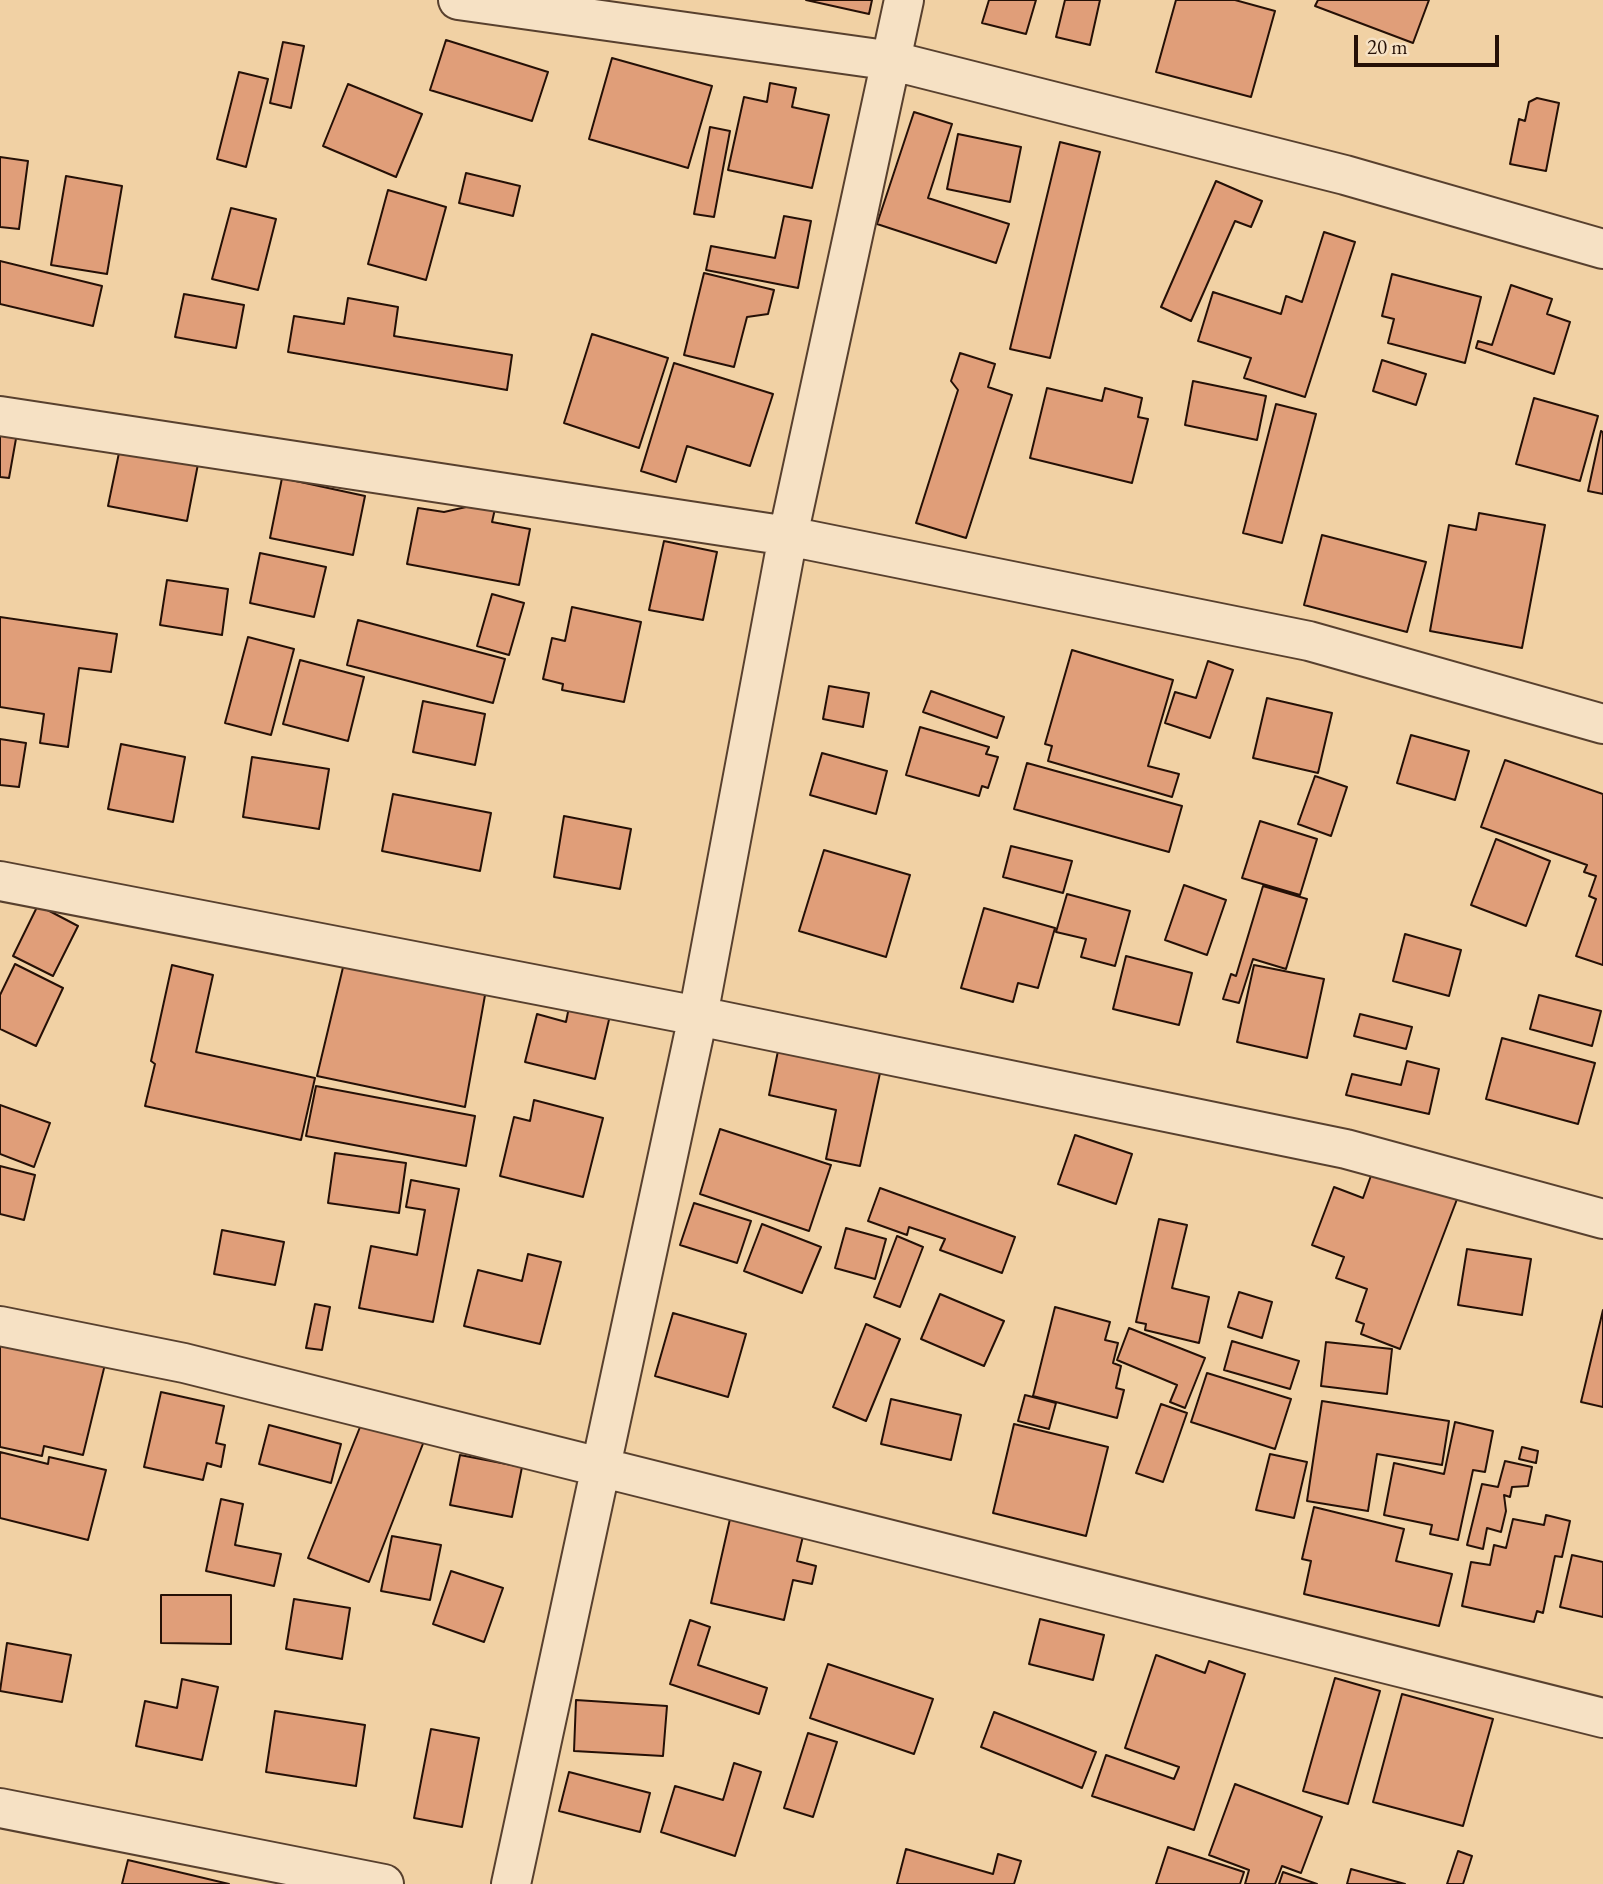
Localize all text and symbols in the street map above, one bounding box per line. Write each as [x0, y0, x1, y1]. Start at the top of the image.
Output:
scale bar [1358, 21, 1503, 65]
text: 20 m [1367, 33, 1408, 60]

